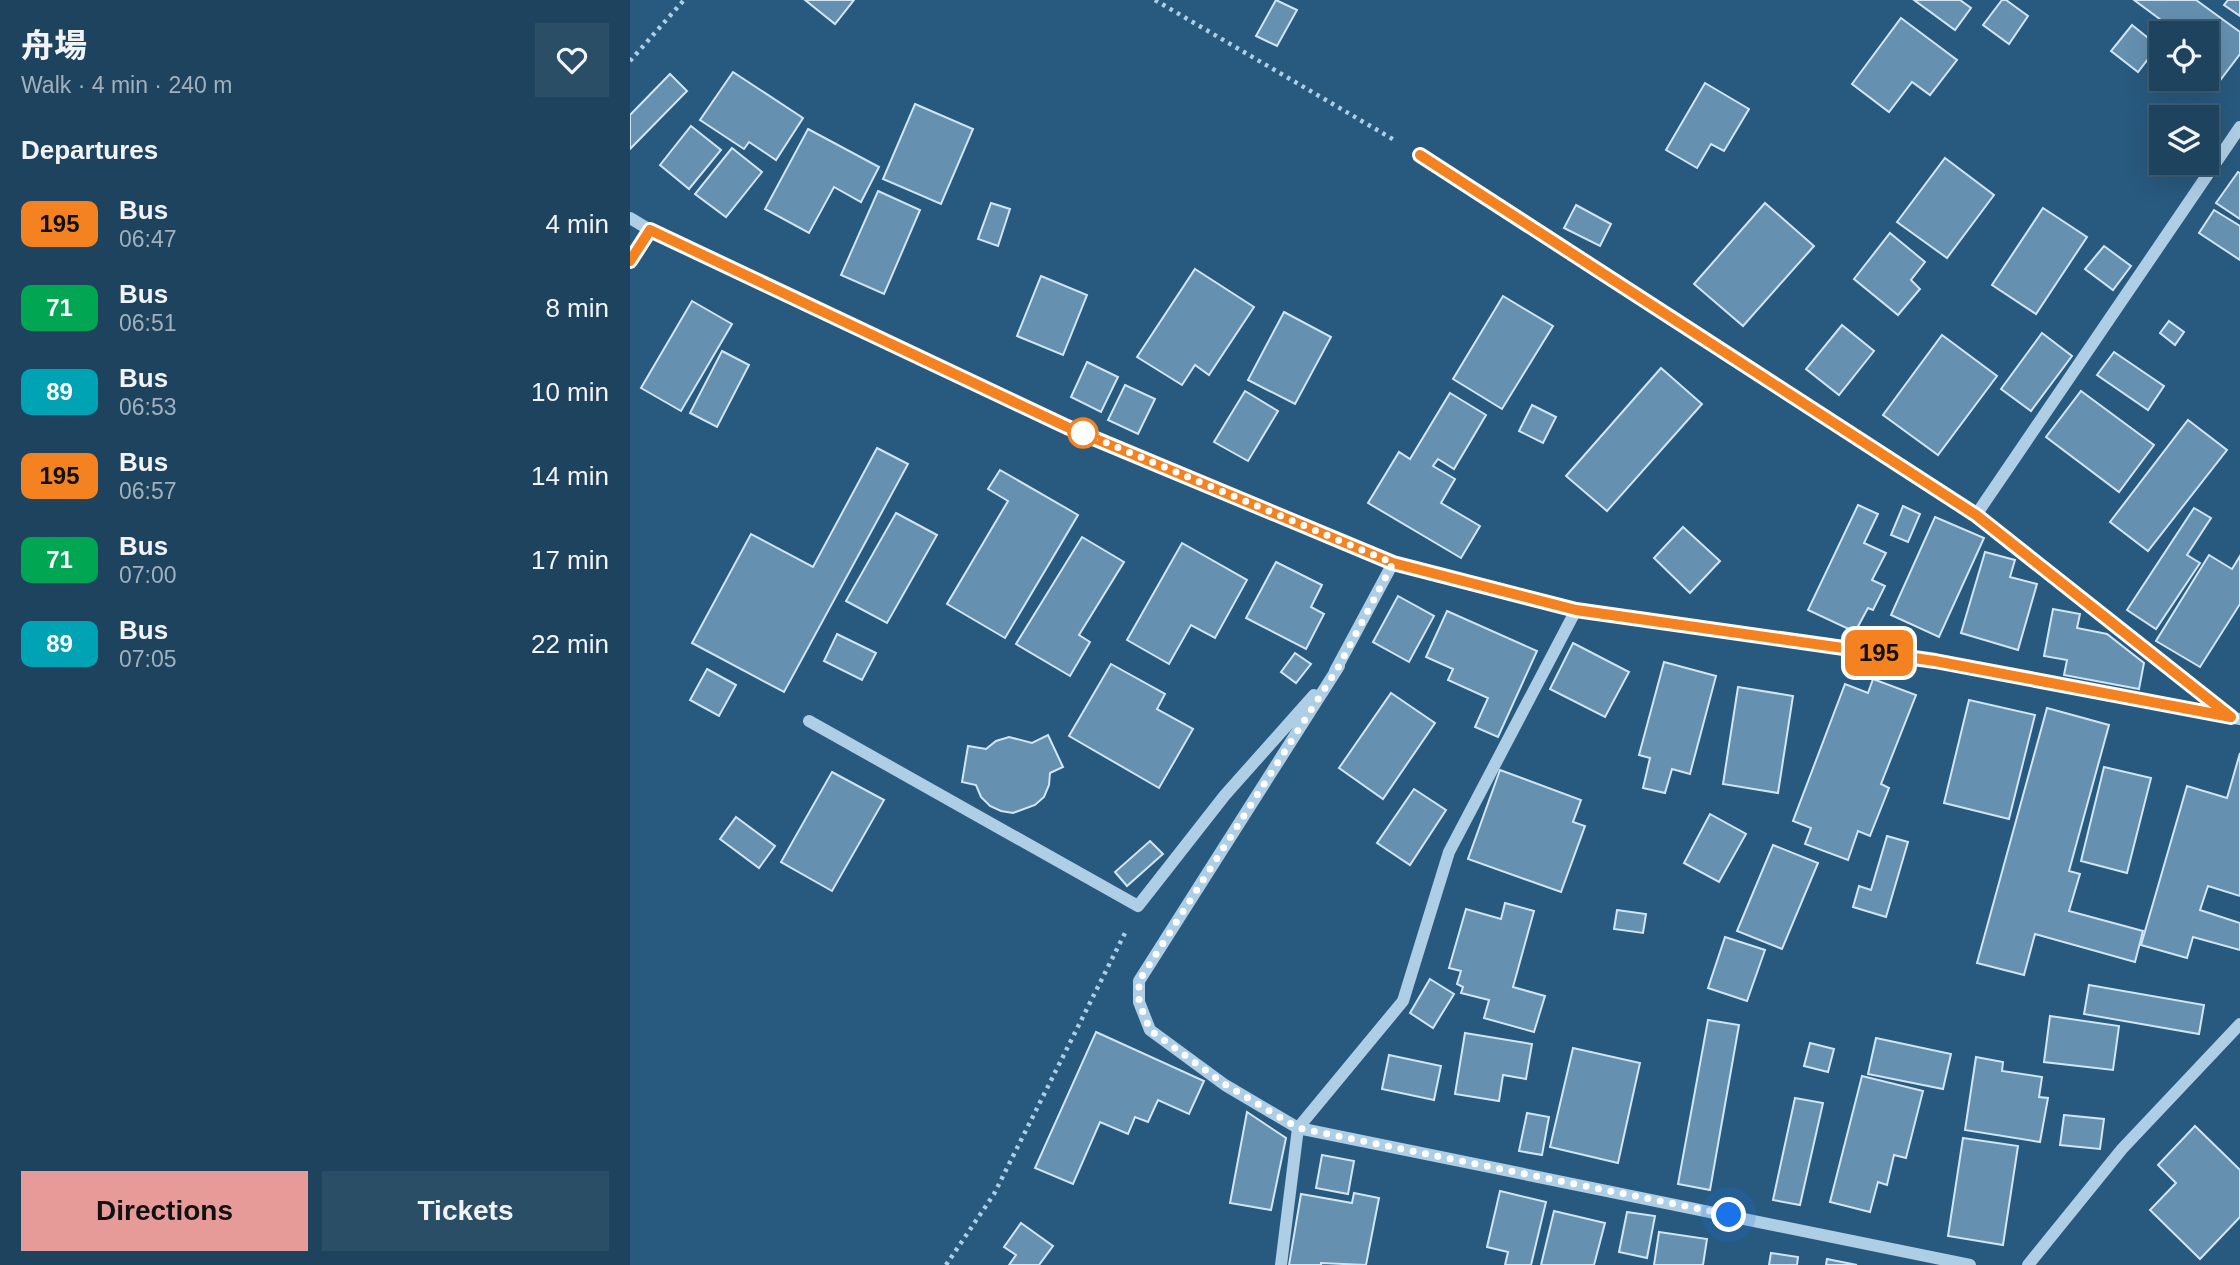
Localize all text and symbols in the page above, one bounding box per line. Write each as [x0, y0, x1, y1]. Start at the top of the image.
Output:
map controls [2149, 21, 2219, 175]
button: locate [2149, 21, 2219, 91]
button: heart [535, 23, 609, 97]
text: 舟場 [21, 27, 87, 64]
text: Walk · 4 min · 240 m [21, 72, 232, 98]
button: layers [2149, 105, 2219, 175]
text: Departures [21, 135, 158, 165]
text: Bus [119, 195, 168, 225]
text: 4 min [545, 209, 609, 239]
text: 195 [39, 210, 80, 237]
text: 06:47 [119, 226, 177, 252]
text: Bus [119, 279, 168, 309]
text: 8 min [545, 293, 609, 323]
text: 71 [46, 294, 73, 321]
text: 06:51 [119, 310, 177, 336]
text: Bus [119, 363, 168, 393]
text: 10 min [531, 377, 609, 407]
text: 89 [46, 378, 73, 405]
text: 06:53 [119, 394, 177, 420]
unlabelled marker [1068, 418, 1098, 448]
text: Bus [119, 447, 168, 477]
text: 14 min [531, 461, 609, 491]
text: 195 [39, 462, 80, 489]
text: 06:57 [119, 478, 177, 504]
text: Bus [119, 531, 168, 561]
text: 17 min [531, 545, 609, 575]
text: 71 [46, 546, 73, 573]
text: 07:00 [119, 562, 177, 588]
text: Bus [119, 615, 168, 645]
text: 22 min [531, 629, 609, 659]
text: 89 [46, 630, 73, 657]
line badge: 195 [1839, 630, 1919, 676]
text: 195 [1859, 639, 1899, 666]
text: 07:05 [119, 646, 177, 672]
button: Directions [21, 1171, 308, 1251]
button: Tickets [322, 1171, 609, 1251]
your location [1711, 1197, 1746, 1232]

